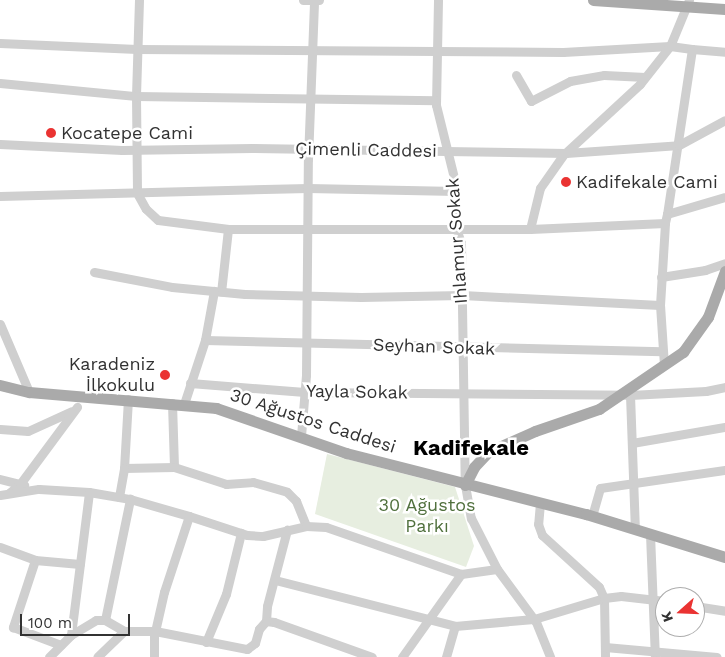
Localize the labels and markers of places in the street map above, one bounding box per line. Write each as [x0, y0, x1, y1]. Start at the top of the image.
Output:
place label: Kocatepe Cami [61, 122, 193, 144]
marker: Kocatepe Cami [45, 127, 57, 139]
place label: Kadifekale Cami [576, 171, 718, 193]
marker: Kadifekale Cami [560, 176, 572, 188]
place label: Karadeniz İlkokulu [69, 354, 155, 396]
marker: Karadeniz İlkokulu [159, 369, 171, 381]

